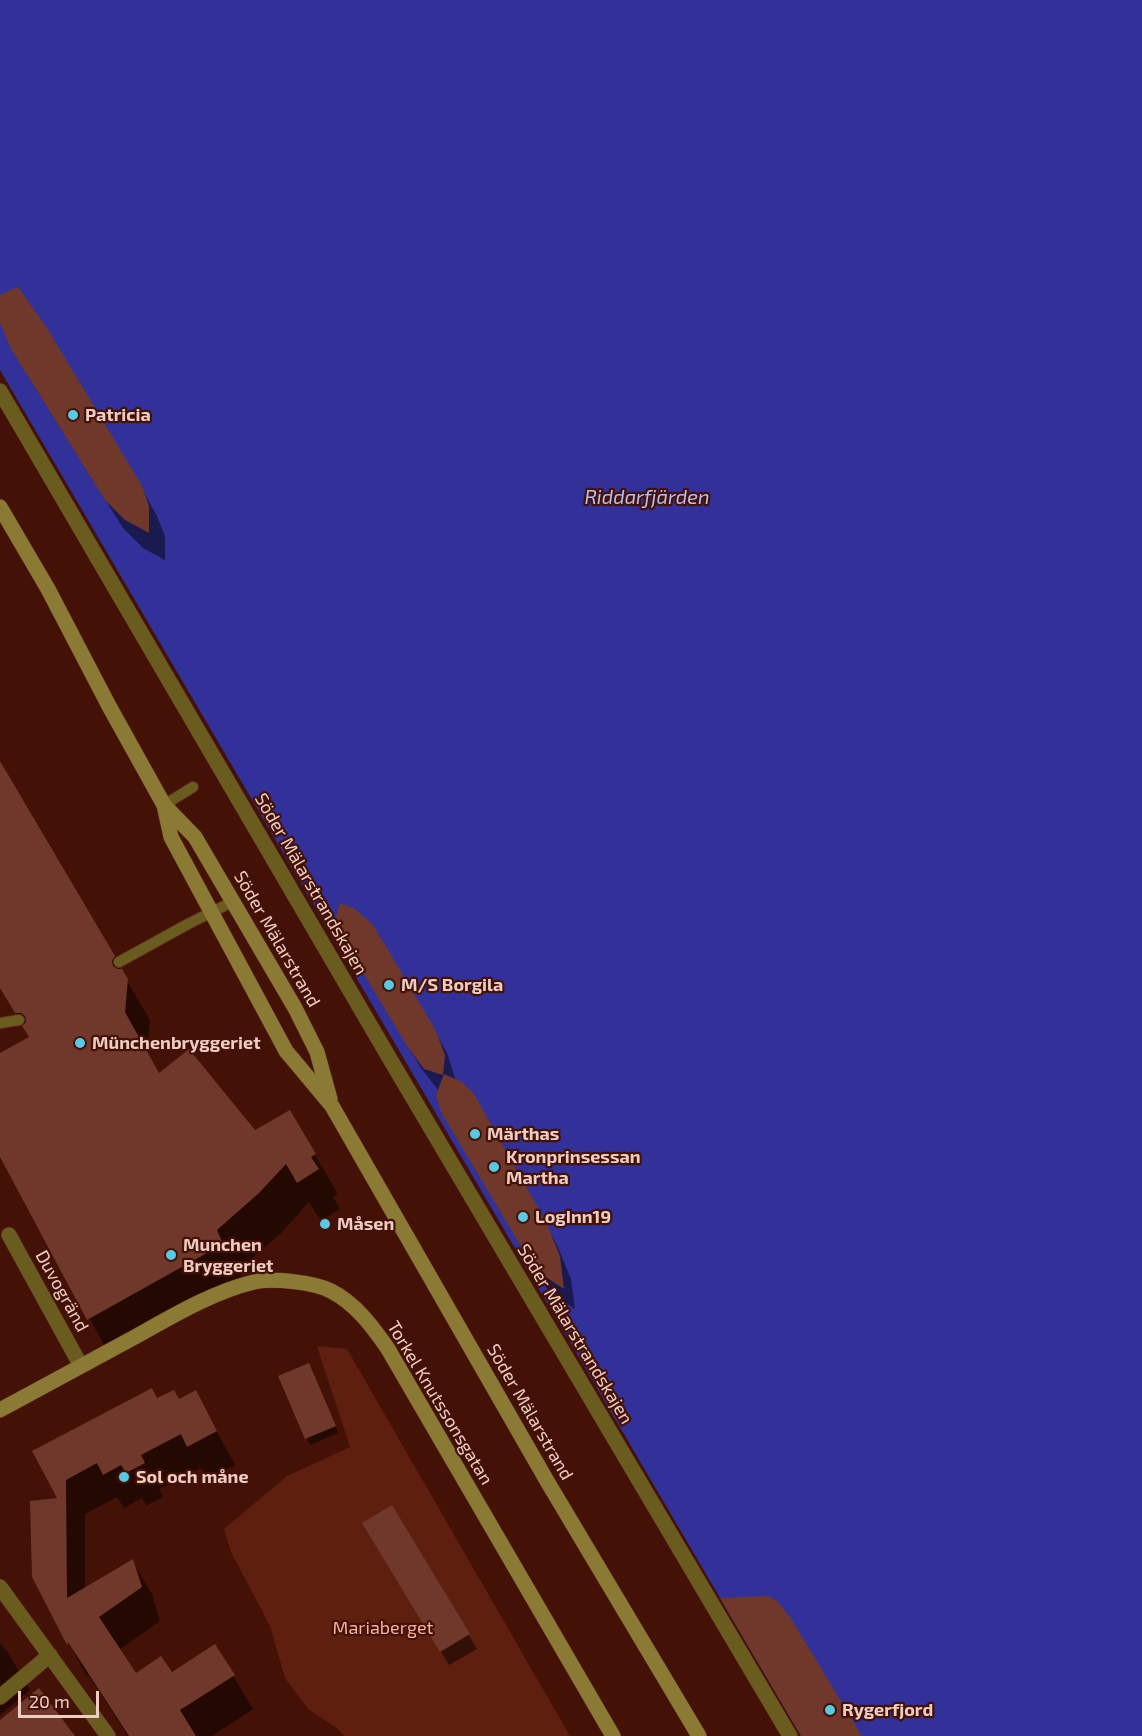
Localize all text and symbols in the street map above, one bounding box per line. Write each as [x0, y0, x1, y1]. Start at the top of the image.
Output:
place label: Patricia [85, 404, 151, 426]
marker: Patricia [66, 408, 80, 422]
water label: Riddarfjärden [584, 485, 710, 509]
street label: Söder Mälarstrandskajen [250, 789, 372, 979]
street label: Söder Mälarstrand [229, 867, 325, 1011]
place label: M/S Borgila [401, 974, 503, 996]
marker: M/S Borgila [382, 978, 396, 992]
place label: Münchenbryggeriet [92, 1032, 261, 1054]
marker: Münchenbryggeriet [73, 1036, 87, 1050]
place label: Märthas [487, 1123, 559, 1145]
marker: Märthas [468, 1127, 482, 1141]
place label: Kronprinsessan Martha [506, 1146, 641, 1188]
marker: Kronprinsessan Martha [487, 1160, 501, 1174]
place label: LogInn19 [535, 1206, 611, 1228]
marker: LogInn19 [516, 1210, 530, 1224]
place label: Måsen [337, 1213, 394, 1235]
marker: Måsen [318, 1217, 332, 1231]
place label: Munchen Bryggeriet [183, 1234, 273, 1276]
street label: Söder Mälarstrandskajen [513, 1240, 637, 1428]
street label: Duvogränd [31, 1247, 93, 1335]
marker: Munchen Bryggeriet [164, 1248, 178, 1262]
street label: Torkel Knutssonsgatan [383, 1317, 497, 1489]
street label: Söder Mälarstrand [482, 1340, 578, 1484]
place label: Sol och måne [136, 1466, 249, 1488]
marker: Sol och måne [117, 1470, 131, 1484]
park label: Mariaberget [333, 1617, 433, 1639]
scale bar [21, 1679, 102, 1717]
text: 20 m [29, 1690, 70, 1712]
place label: Rygerfjord [842, 1699, 933, 1721]
marker: Rygerfjord [823, 1703, 837, 1717]

